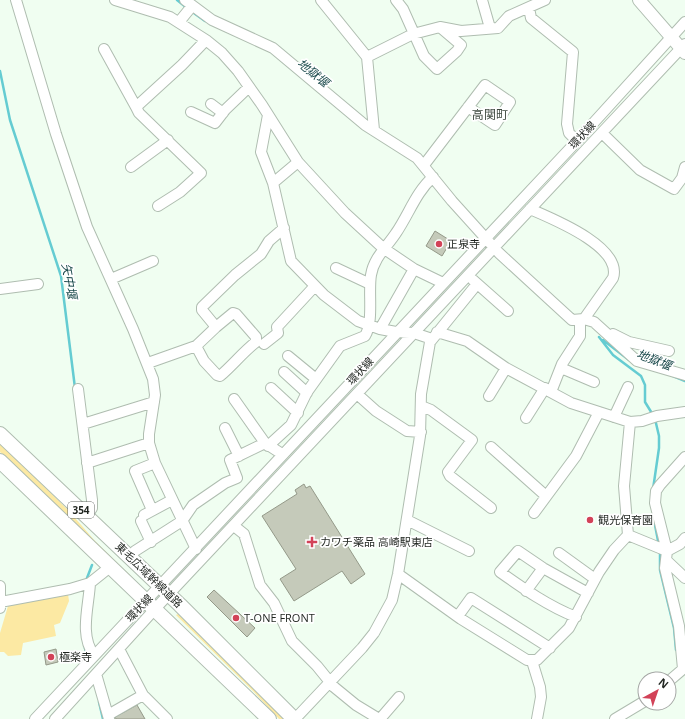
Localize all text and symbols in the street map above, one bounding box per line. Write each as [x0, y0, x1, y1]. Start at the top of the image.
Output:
water label: 地獄堰 [294, 55, 334, 92]
district label: 高関町 [472, 106, 508, 123]
street label: 環状線 [565, 117, 598, 152]
place label: 正泉寺 [447, 236, 480, 251]
marker: 正泉寺 [434, 239, 444, 249]
water label: 矢中堰 [58, 262, 82, 302]
water label: 地獄堰 [634, 345, 676, 375]
street label: 環状線 [343, 353, 376, 388]
road number: 354 [68, 502, 94, 518]
place label: 観光保育園 [598, 512, 653, 527]
marker: 観光保育園 [585, 515, 595, 525]
place label: カワチ薬品 高崎駅東店 [320, 534, 433, 549]
marker: カワチ薬品 高崎駅東店 [307, 537, 317, 547]
street label: 東毛広域幹線道路 [112, 539, 186, 611]
street label: 環状線 [122, 591, 155, 625]
place label: T-ONE FRONT [244, 610, 315, 625]
marker: T-ONE FRONT [231, 613, 241, 623]
place label: 極楽寺 [59, 649, 92, 664]
marker: 極楽寺 [46, 652, 56, 662]
north arrow [637, 671, 677, 711]
text: N [655, 674, 672, 692]

